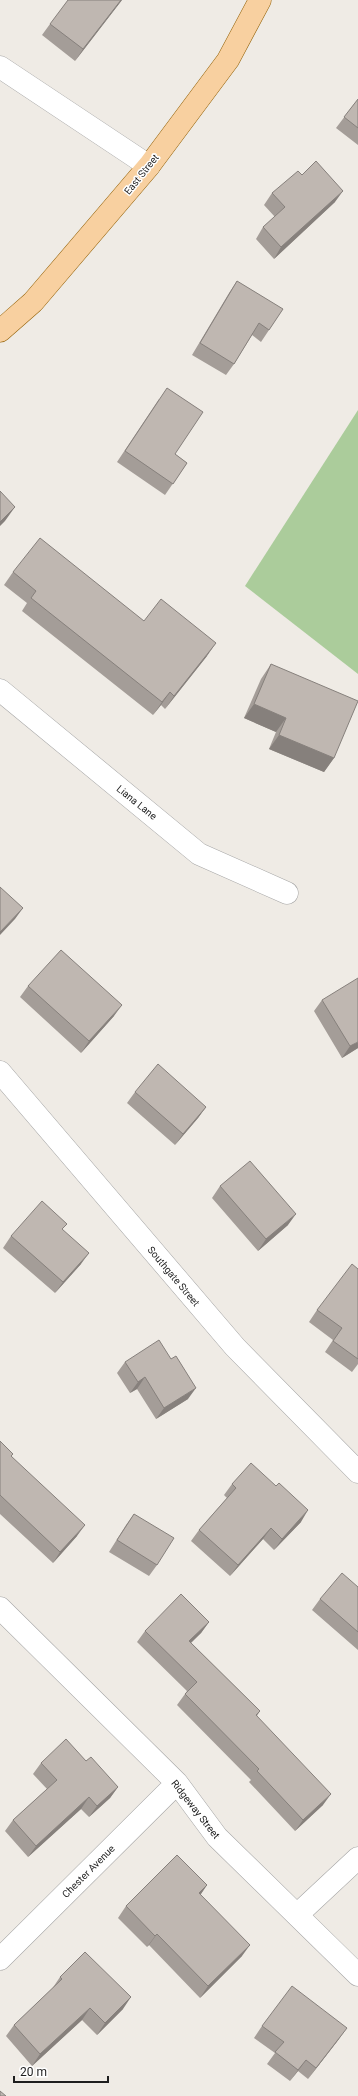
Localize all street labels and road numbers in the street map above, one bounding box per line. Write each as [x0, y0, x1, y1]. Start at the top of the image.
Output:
street label: East Street [122, 152, 161, 197]
street label: Liana Lane [114, 783, 159, 822]
street label: Southgate Street [145, 1244, 202, 1308]
street label: Ridgeway Street [169, 1778, 222, 1841]
street label: Chester Avenue [60, 1843, 117, 1900]

